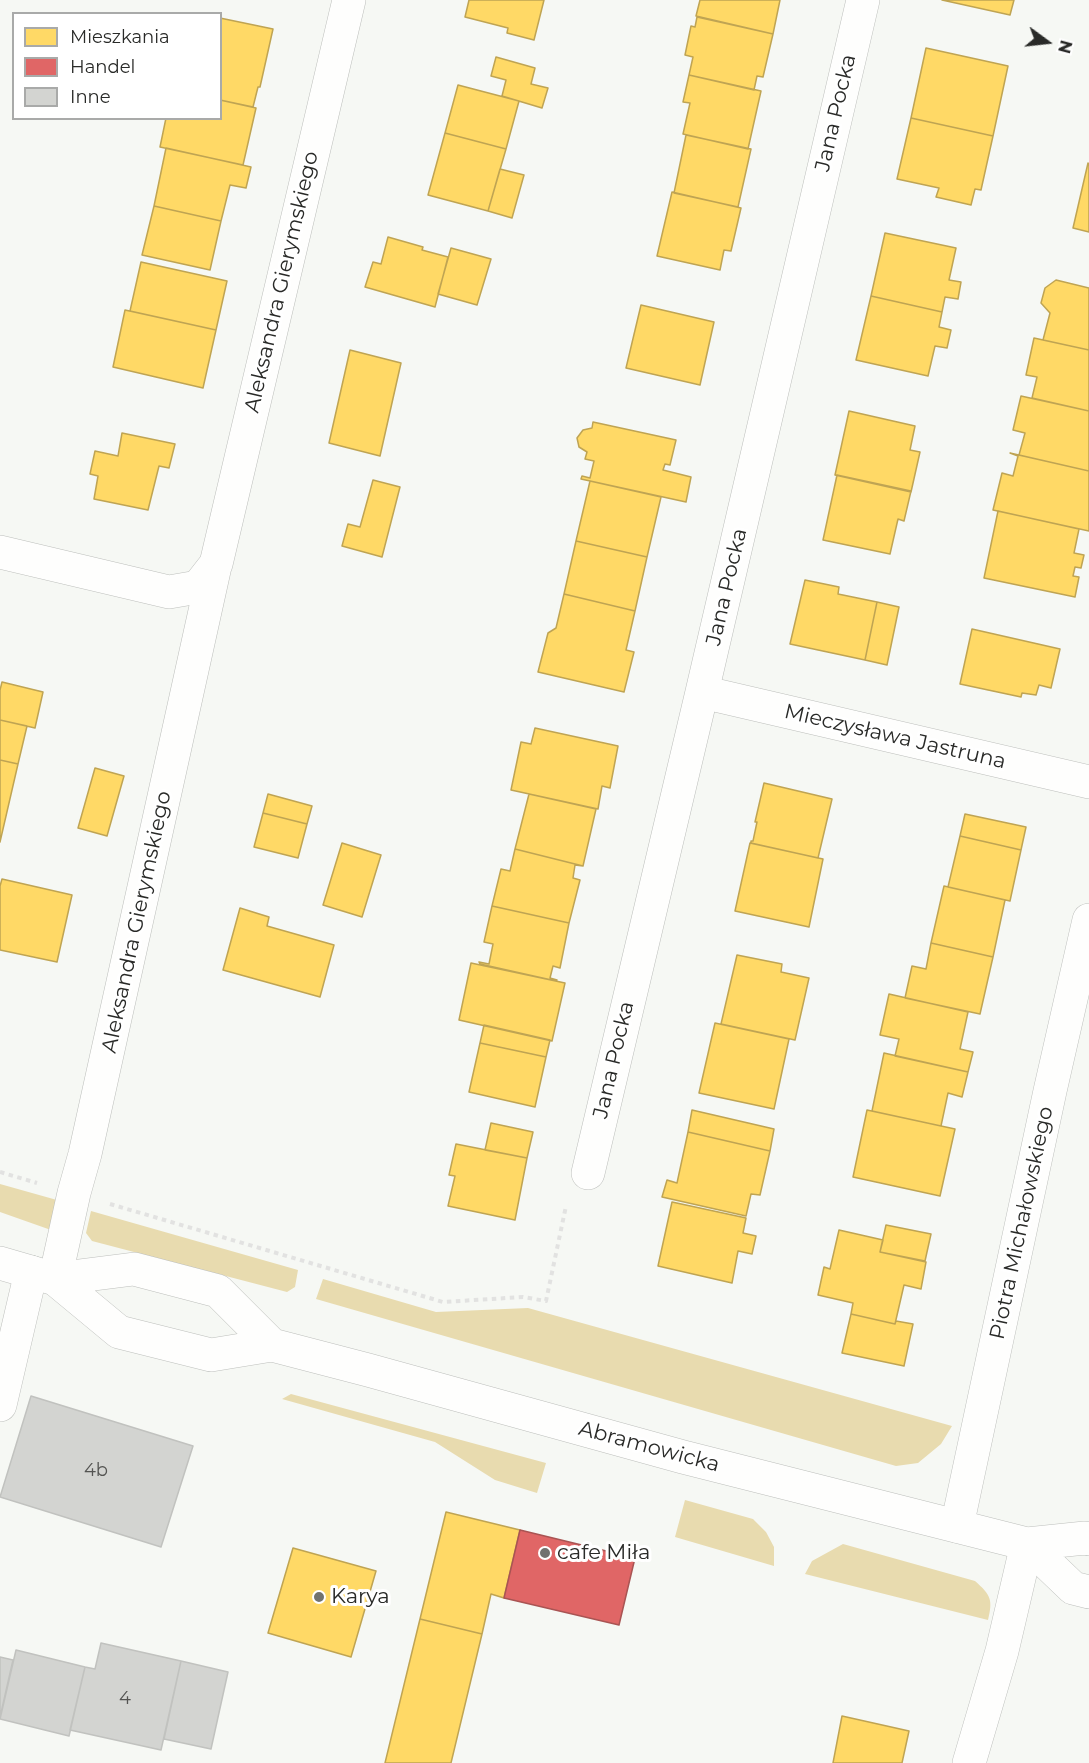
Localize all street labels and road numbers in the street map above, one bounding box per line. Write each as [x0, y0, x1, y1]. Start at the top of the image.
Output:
street label: Jana Pocka [810, 52, 862, 174]
street label: Aleksandra Gierymskiego [240, 149, 324, 415]
street label: Jana Pocka [701, 526, 753, 648]
street label: Mieczysława Jastruna [782, 699, 1008, 775]
street label: Aleksandra Gierymskiego [97, 789, 177, 1055]
street label: Jana Pocka [588, 999, 640, 1121]
street label: Piotra Michałowskiego [985, 1104, 1059, 1342]
street label: Abramowicka [576, 1416, 722, 1478]

